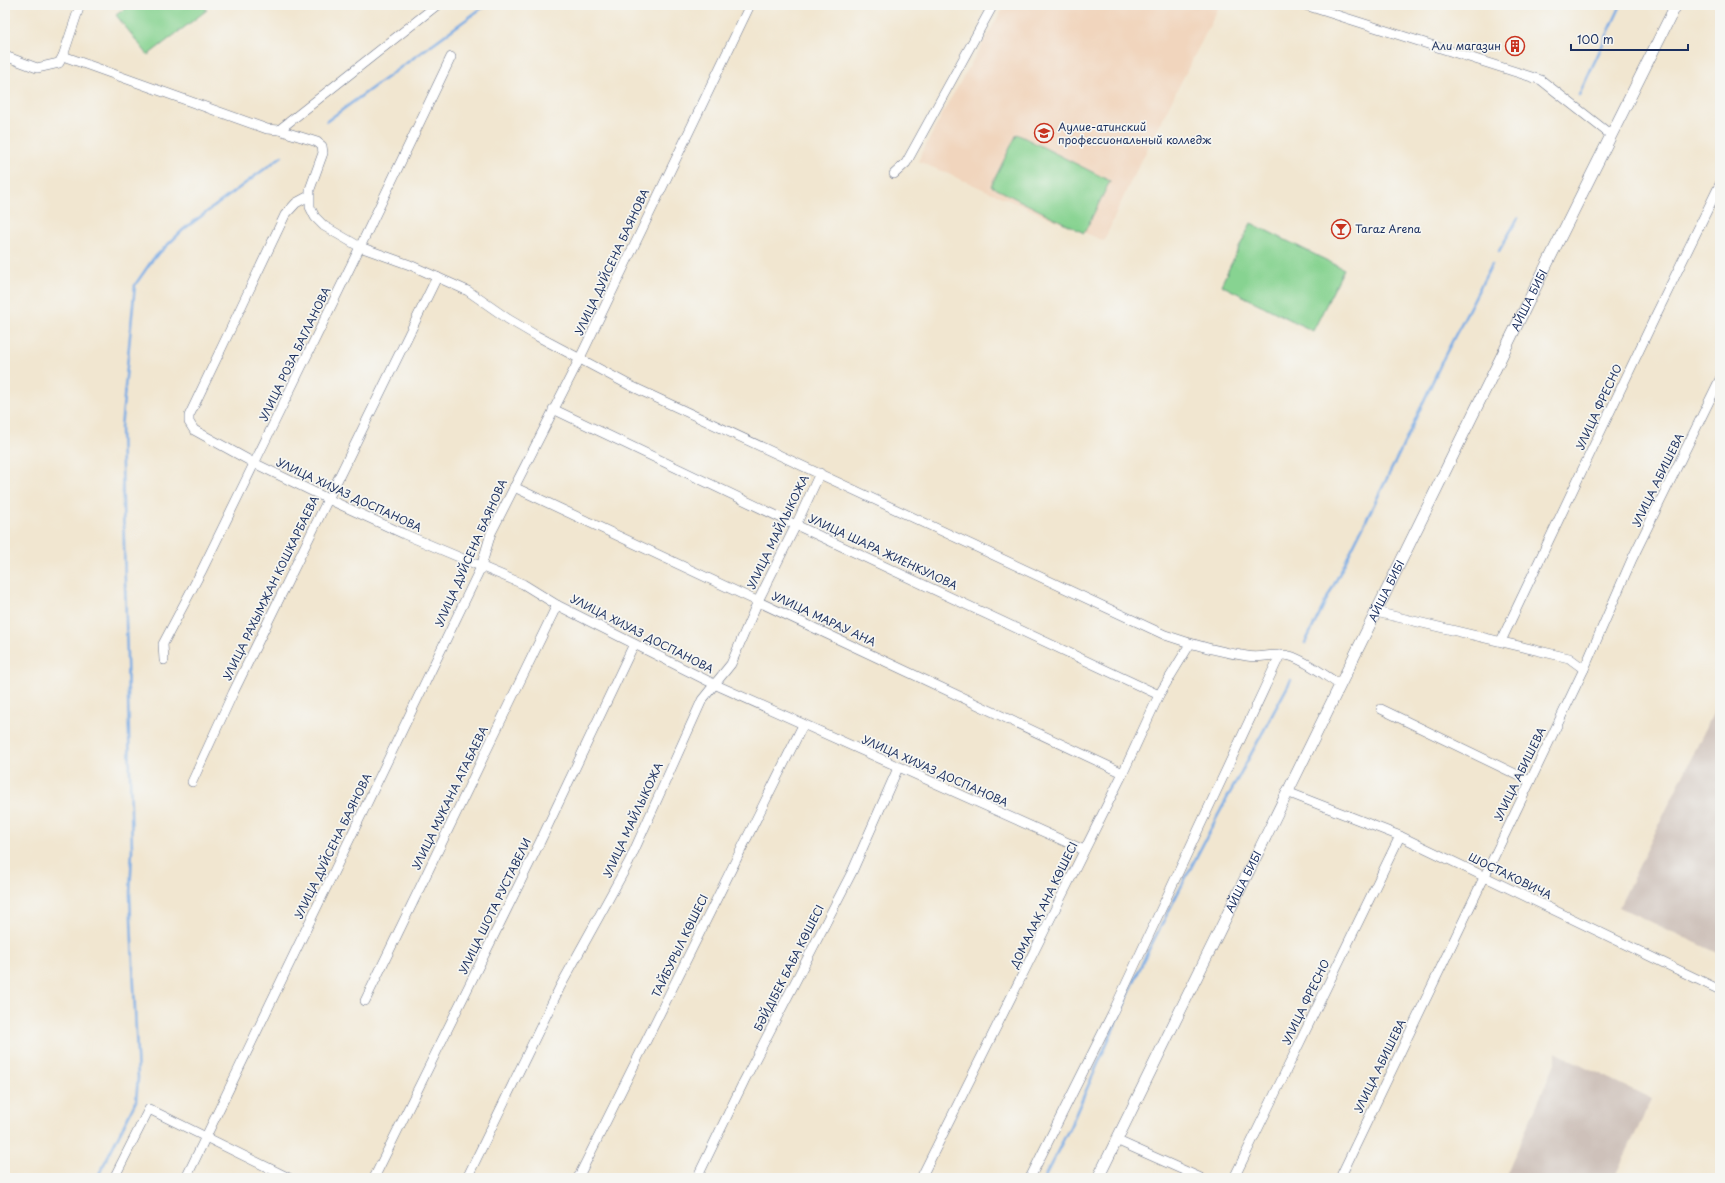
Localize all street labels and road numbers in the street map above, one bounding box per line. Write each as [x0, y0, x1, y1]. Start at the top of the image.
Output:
street label: УЛИЦА ДУЙСЕНА БАЯНОВА [570, 186, 653, 338]
street label: АЙША БИБІ [1506, 266, 1551, 334]
street label: УЛИЦА РОЗА БАГЛАНОВА [255, 284, 334, 424]
street label: УЛИЦА ФРЕСНО [1571, 361, 1626, 453]
street label: УЛИЦА АБИШЕВА [1627, 430, 1688, 530]
street label: УЛИЦА ХИУАЗ ДОСПАНОВА [274, 453, 425, 536]
street label: УЛИЦА МАЙЛЫКОЖА [742, 471, 813, 592]
street label: УЛИЦА ДУЙСЕНА БАЯНОВА [430, 476, 511, 629]
street label: УЛИЦА РАХЫМЖАН КОШКАРБАЕВА [218, 493, 323, 683]
street label: УЛИЦА ШАРА ЖИЕНКУЛОВА [806, 509, 961, 594]
street label: АЙША БИБІ [1363, 557, 1408, 625]
street label: УЛИЦА МАРАУ АНА [769, 587, 879, 650]
street label: УЛИЦА ХИУАЗ ДОСПАНОВА [568, 590, 717, 677]
street label: УЛИЦА МУКАНА АТАБАЕВА [407, 723, 492, 872]
street label: УЛИЦА АБИШЕВА [1489, 724, 1550, 824]
street label: УЛИЦА ХИУАЗ ДОСПАНОВА [859, 731, 1011, 811]
street label: УЛИЦА МАЙЛЫКОЖА [598, 759, 667, 880]
street label: УЛИЦА ДУЙСЕНА БАЯНОВА [290, 770, 375, 921]
street label: УЛИЦА ШОТА РУСТАВЕЛИ [454, 835, 535, 977]
street label: ДОМАЛАҚ АНА КӨШЕСІ [1005, 839, 1082, 972]
street label: АЙША БИБІ [1221, 848, 1265, 915]
street label: ШОСТАКОВИЧА [1466, 848, 1555, 903]
street label: ТАЙБУРЫЛ КӨШЕСІ [647, 891, 712, 1000]
street label: БӘЙДІБЕК БАБА КӨШЕСІ [749, 902, 828, 1034]
street label: УЛИЦА ФРЕСНО [1278, 956, 1334, 1047]
street label: УЛИЦА АБИШЕВА [1349, 1016, 1410, 1116]

